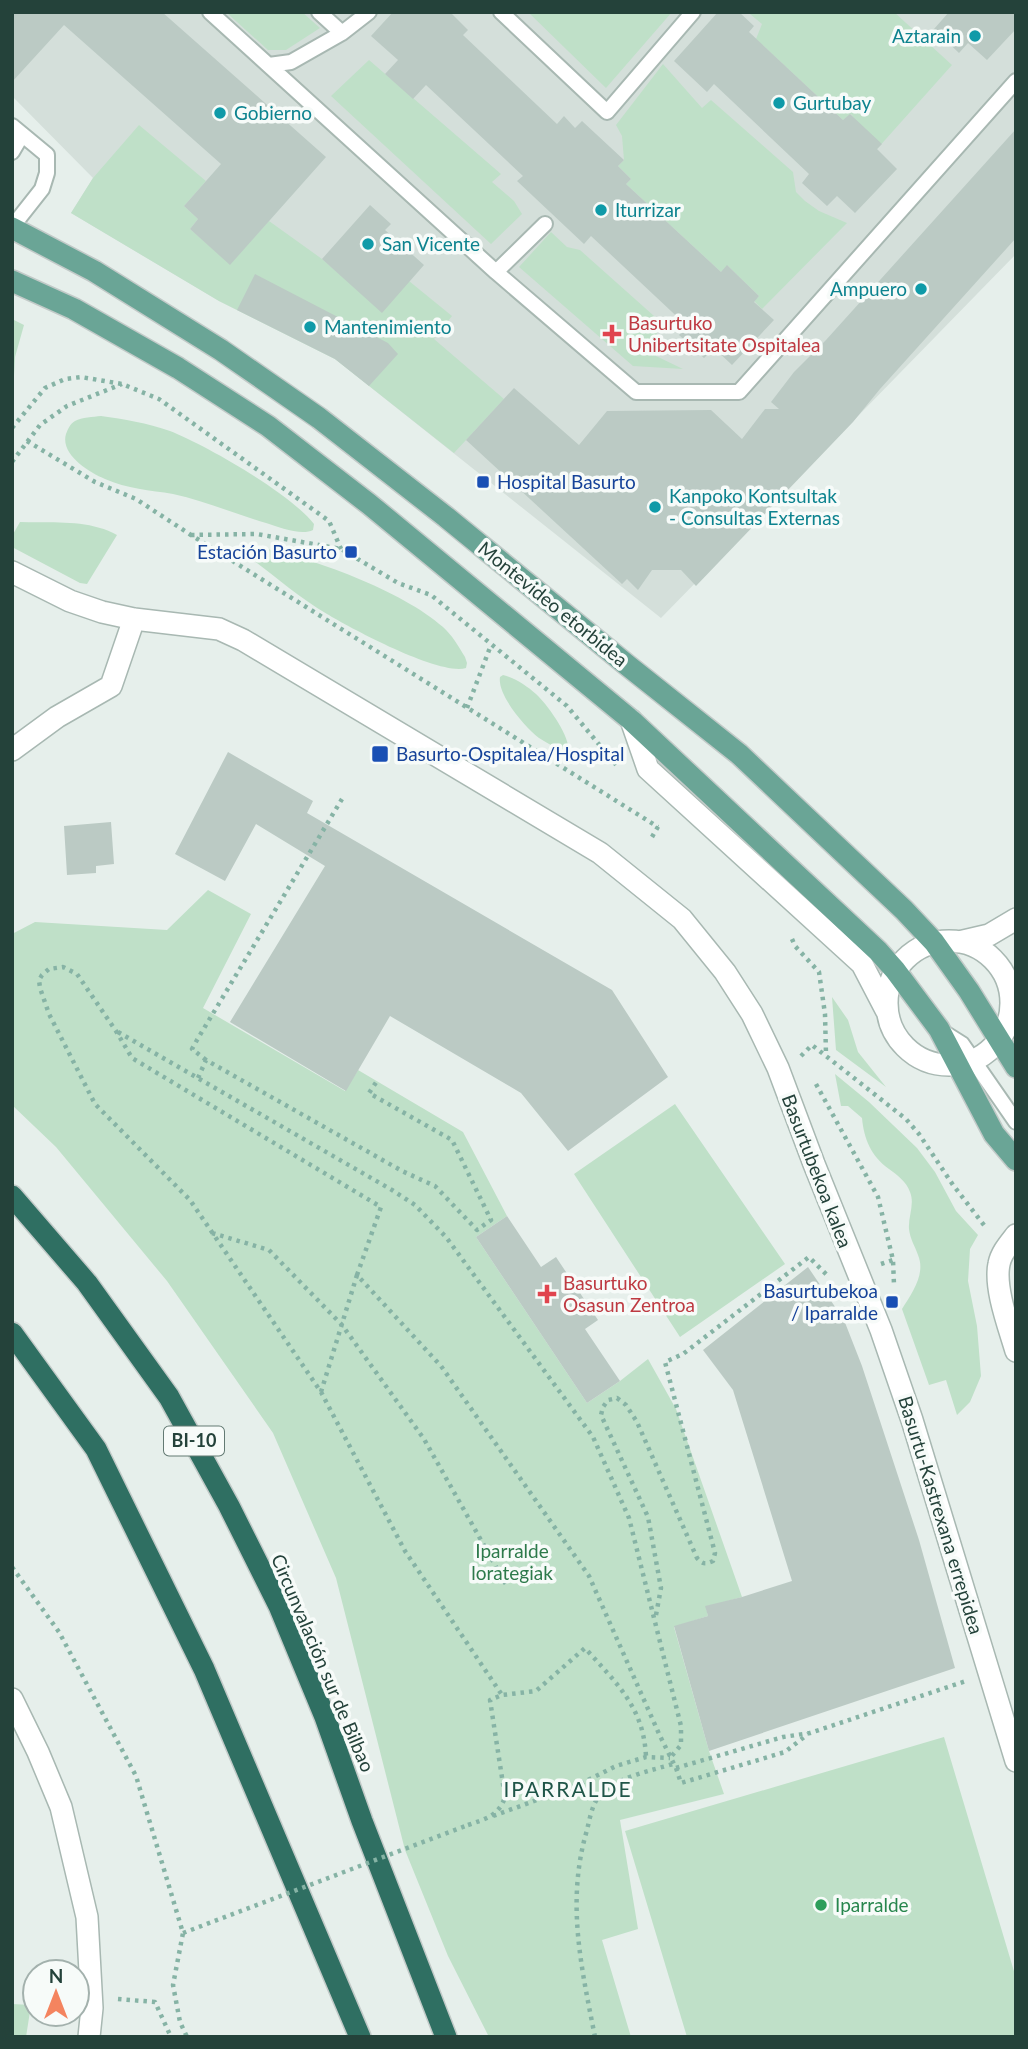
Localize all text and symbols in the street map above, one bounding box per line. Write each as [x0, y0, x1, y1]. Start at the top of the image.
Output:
place label: Aztarain [892, 24, 961, 47]
marker: Aztarain [967, 28, 983, 44]
place label: Gurtubay [793, 91, 871, 114]
marker: Gurtubay [771, 95, 787, 111]
place label: Gobierno [234, 101, 312, 124]
marker: Gobierno [212, 105, 228, 121]
place label: Iturrizar [615, 198, 681, 221]
marker: Iturrizar [593, 202, 609, 218]
place label: San Vicente [382, 232, 480, 255]
marker: San Vicente [360, 236, 376, 252]
place label: Ampuero [830, 277, 907, 300]
marker: Ampuero [913, 281, 929, 297]
place label: Basurtuko Unibertsitate Ospitalea [628, 311, 821, 356]
place label: Mantenimiento [324, 315, 451, 338]
marker: Mantenimiento [302, 319, 318, 335]
marker: Basurtuko Unibertsitate Ospitalea [602, 324, 622, 344]
place label: Hospital Basurto [497, 470, 636, 493]
marker: Hospital Basurto [475, 474, 491, 490]
place label: Kanpoko Kontsultak - Consultas Externas [669, 484, 840, 529]
marker: Kanpoko Kontsultak - Consultas Externas [647, 499, 663, 515]
street label: Montevideo etorbidea [474, 536, 633, 671]
place label: Estación Basurto [197, 540, 337, 563]
marker: Estación Basurto [343, 544, 359, 560]
place label: Basurto-Ospitalea/Hospital [396, 742, 624, 765]
marker: Basurto-Ospitalea/Hospital [370, 744, 390, 764]
street label: Basurtubekoa kalea [778, 1091, 857, 1251]
place label: Basurtuko Osasun Zentroa [563, 1271, 695, 1316]
place label: Basurtubekoa / Iparralde [763, 1279, 878, 1324]
marker: Basurtuko Osasun Zentroa [537, 1284, 557, 1304]
marker: Basurtubekoa / Iparralde [884, 1294, 900, 1310]
street label: Basurtu-Kastrexana errepidea [894, 1393, 989, 1637]
road number: BI-10 [164, 1426, 224, 1456]
park label: Iparralde lorategiak [471, 1539, 553, 1584]
street label: Circunvalación sur de Bilbao [267, 1550, 380, 1775]
district label: IPARRALDE [503, 1776, 633, 1801]
place label: Iparralde [835, 1893, 909, 1916]
marker: Iparralde [813, 1897, 829, 1913]
north arrow [21, 1958, 91, 2028]
text: N [49, 1964, 63, 1987]

